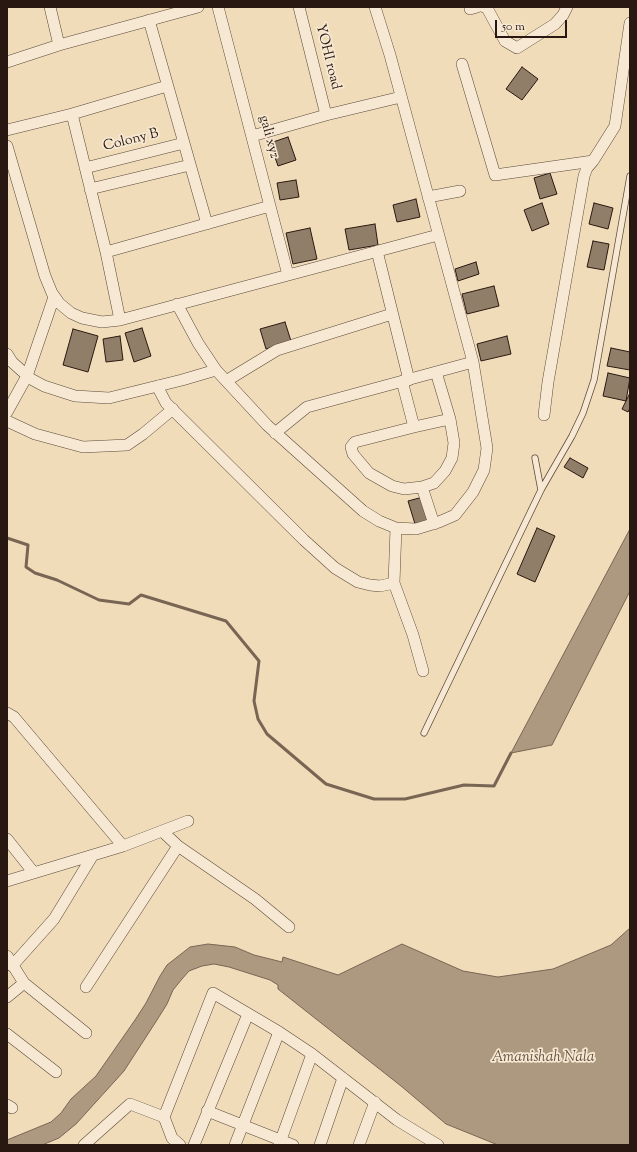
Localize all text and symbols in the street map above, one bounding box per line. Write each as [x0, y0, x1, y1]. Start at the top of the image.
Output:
scale bar [497, 12, 569, 38]
text: 50 m [502, 18, 525, 36]
street label: YOHI road [311, 22, 343, 92]
street label: gali xyz [254, 114, 282, 160]
street label: Colony B [102, 126, 160, 156]
water label: Amanishah Nala [491, 1049, 595, 1067]

